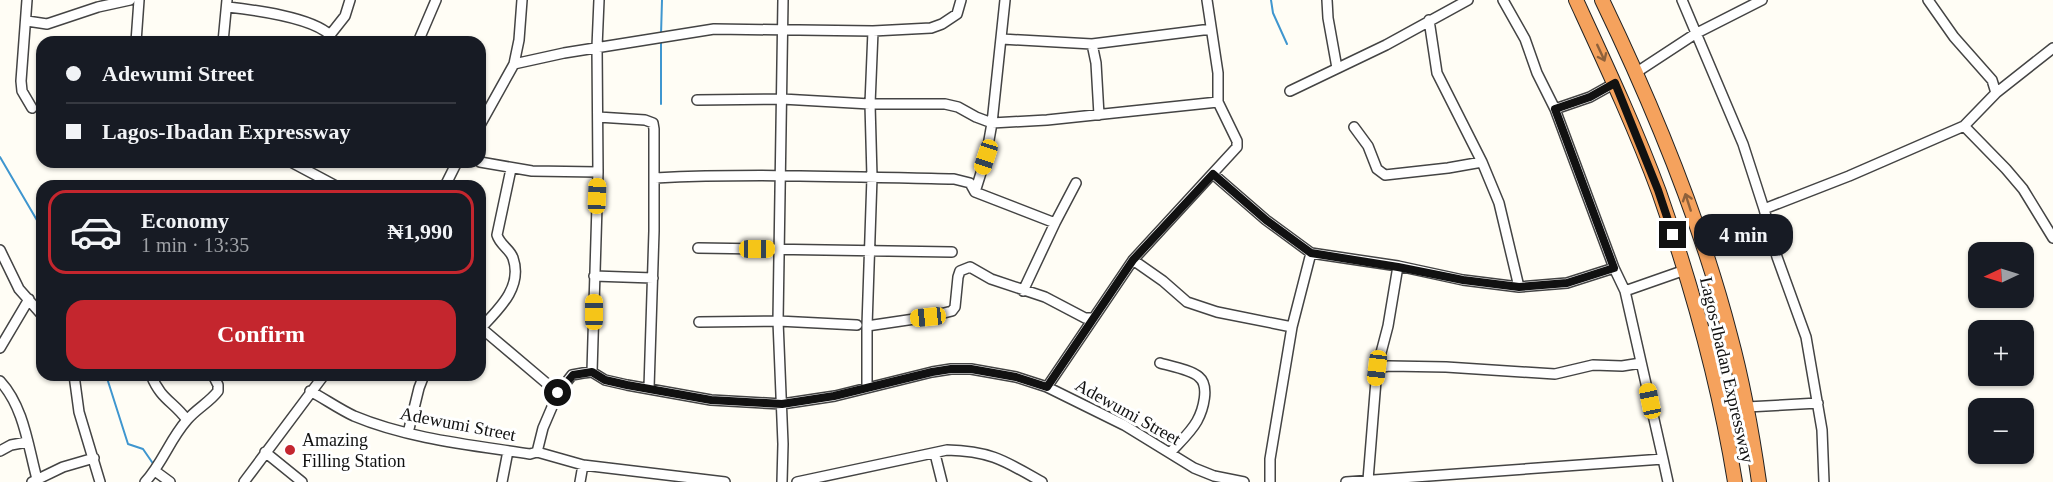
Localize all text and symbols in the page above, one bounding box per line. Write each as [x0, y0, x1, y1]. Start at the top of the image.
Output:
one-way arrow [1595, 44, 1607, 62]
text: Adewumi Street [102, 61, 254, 86]
text: Lagos-Ibadan Expressway [102, 119, 350, 144]
car [972, 137, 1000, 177]
car [587, 178, 607, 214]
one-way arrow [1682, 193, 1693, 212]
icon: car [69, 205, 123, 259]
text: Economy [141, 208, 229, 233]
callout: 4 min [1694, 214, 1793, 256]
text: ₦1,990 [388, 219, 453, 244]
route end [1659, 221, 1686, 248]
text: 4 min [1719, 224, 1768, 246]
text: 1 min · 13:35 [141, 234, 249, 256]
car [739, 240, 775, 258]
north arrow [1968, 242, 2034, 308]
map controls [1968, 242, 2034, 464]
street label: Lagos-Ibadan Expressway [1696, 275, 1758, 465]
car [585, 294, 603, 330]
button: Confirm [66, 300, 456, 369]
car [909, 306, 947, 328]
button: + [1968, 320, 2034, 386]
car [1366, 349, 1388, 387]
street label: Adewumi Street [1072, 375, 1184, 449]
route start [544, 379, 571, 406]
car [1637, 382, 1663, 420]
button: − [1968, 398, 2034, 464]
street label: Adewumi Street [398, 403, 518, 445]
place label: Amazing Filling Station [302, 430, 406, 471]
marker: Amazing Filling Station [283, 443, 297, 457]

